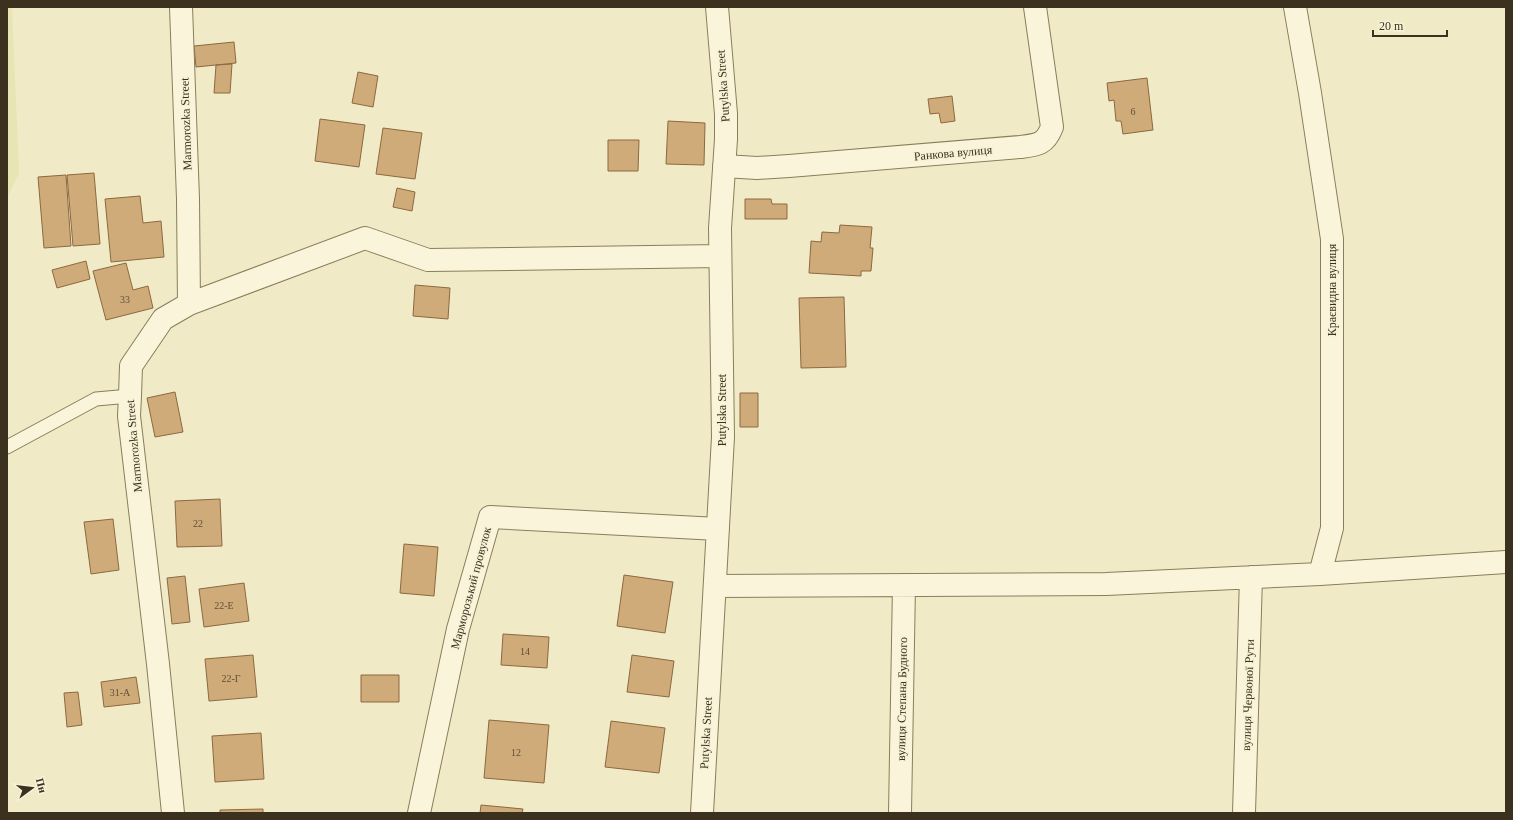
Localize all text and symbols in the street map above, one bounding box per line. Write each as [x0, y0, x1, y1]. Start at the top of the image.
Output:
scale bar [1373, 12, 1447, 38]
text: 20 m [1379, 19, 1404, 33]
street label: Putylska Street [713, 49, 733, 123]
street label: Marmorozka Street [177, 77, 195, 171]
house number: 6 [1131, 106, 1136, 117]
street label: Ранкова вулиця [913, 143, 993, 163]
street label: Краєвидна вулиця [1325, 243, 1339, 336]
house number: 33 [120, 294, 130, 305]
street label: Putylska Street [715, 373, 729, 446]
street label: Marmorozka Street [123, 398, 145, 493]
house number: 22 [193, 518, 203, 529]
street label: Марморозький провулок [448, 525, 494, 651]
house number: 22-Е [214, 600, 234, 611]
street label: вулиця Степана Будного [894, 637, 910, 761]
street label: вулиця Червоної Рути [1239, 638, 1257, 751]
house number: 14 [520, 646, 530, 657]
house number: 22-Г [221, 673, 241, 684]
house number: 31-А [110, 687, 131, 698]
street label: Putylska Street [697, 696, 715, 769]
house number: 12 [511, 747, 521, 758]
north arrow [12, 768, 52, 808]
text: Пн [34, 777, 50, 795]

